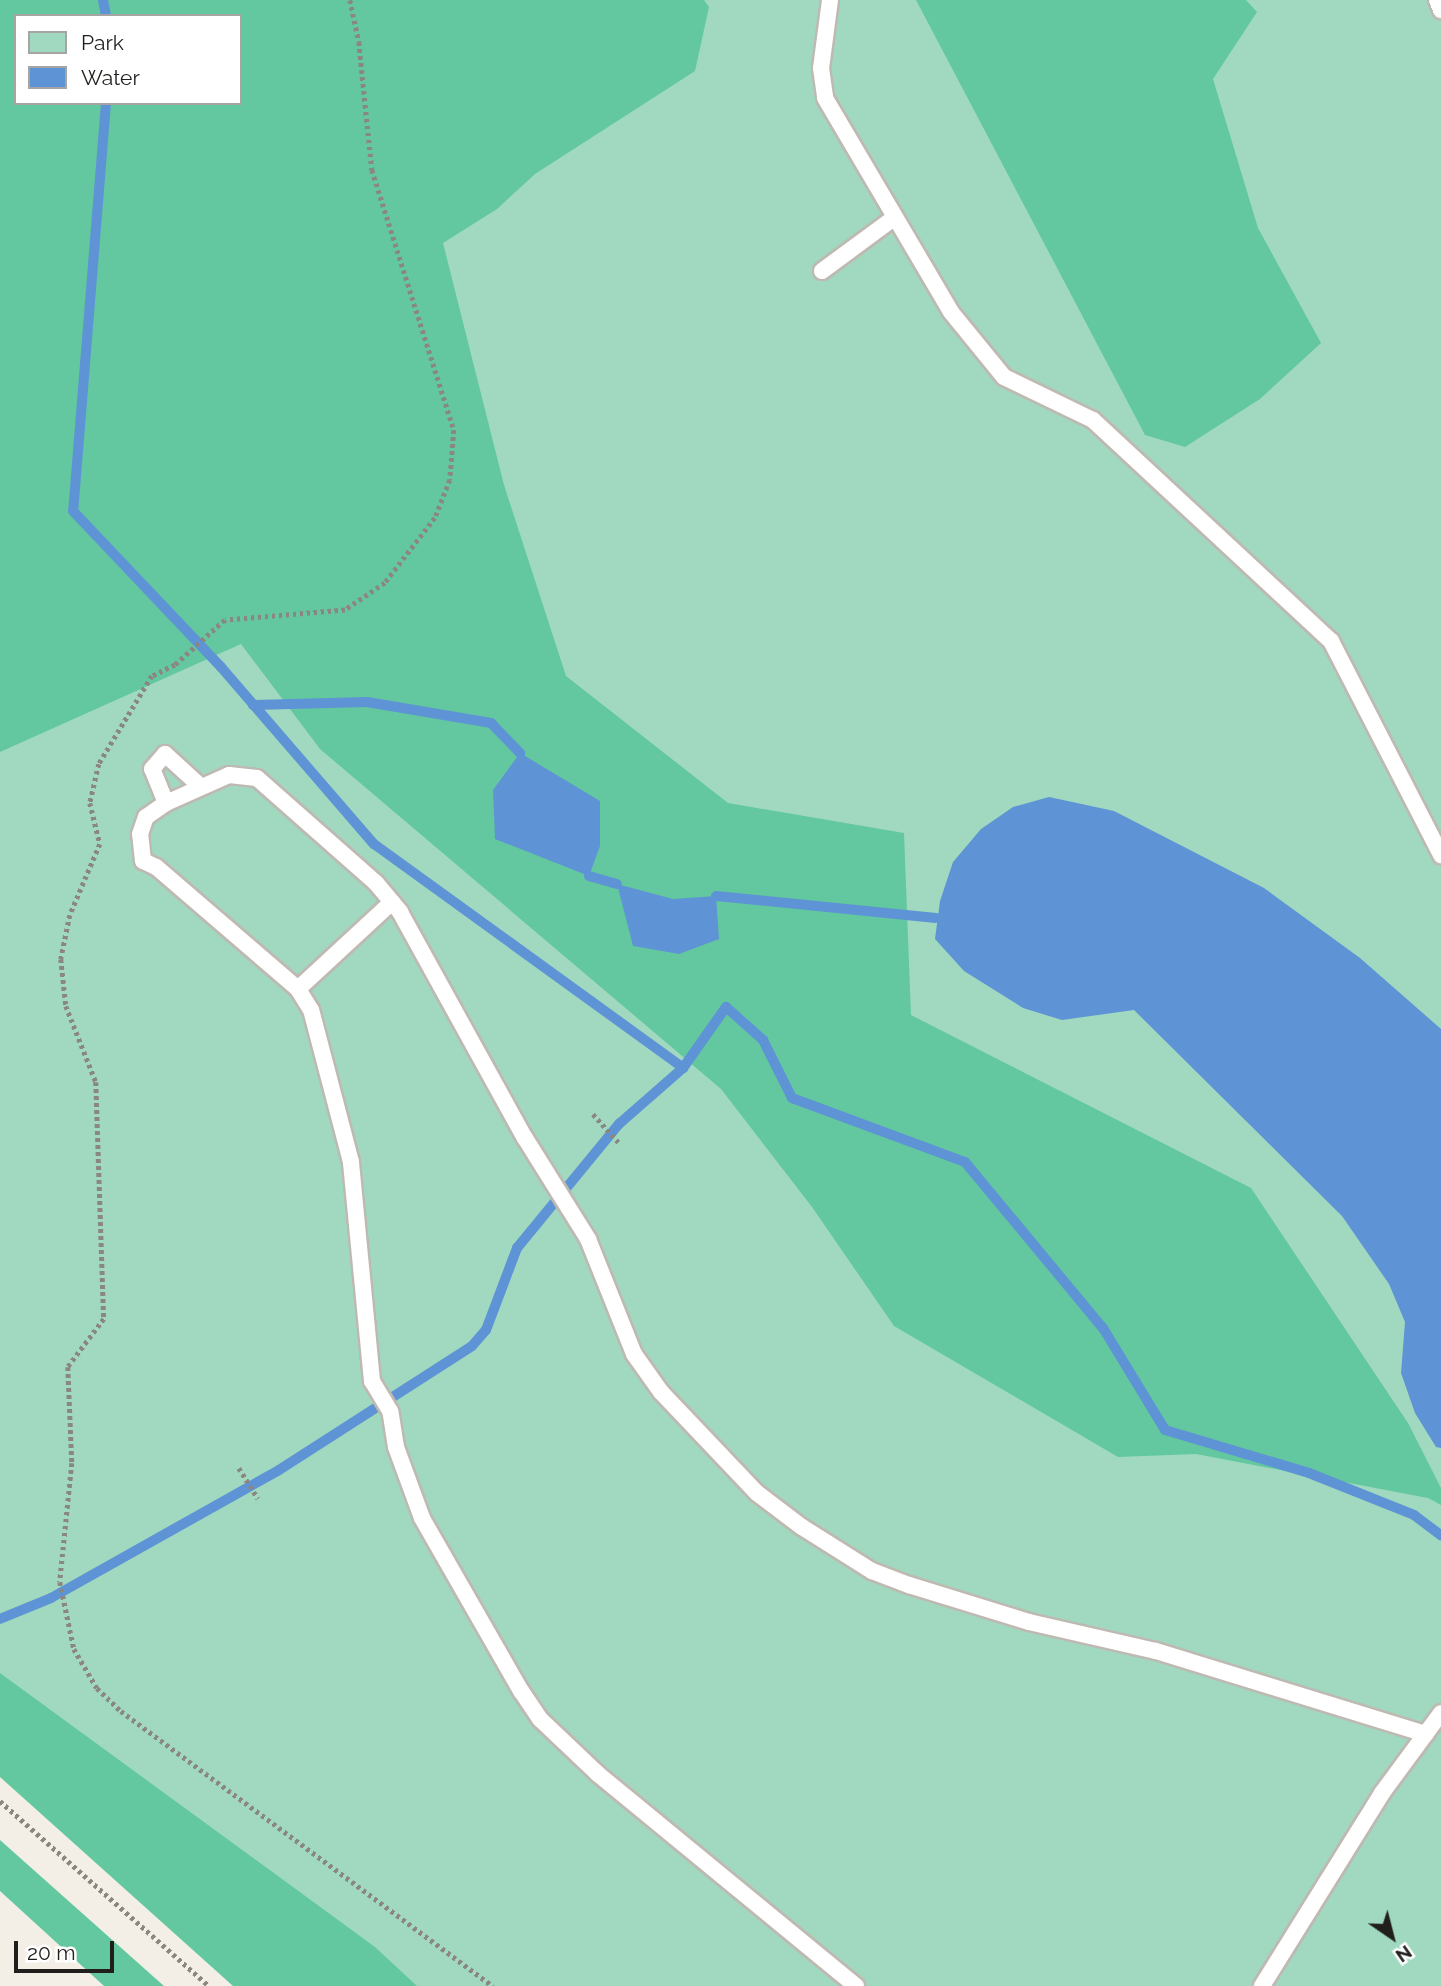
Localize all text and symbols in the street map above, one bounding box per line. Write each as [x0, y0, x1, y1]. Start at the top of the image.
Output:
legend [14, 14, 242, 105]
text: Park [81, 30, 124, 55]
text: Water [81, 65, 140, 90]
north arrow [1357, 1902, 1427, 1972]
scale bar [18, 1926, 117, 1970]
text: 20 m [27, 1940, 75, 1965]
text: N [1392, 1941, 1416, 1967]

